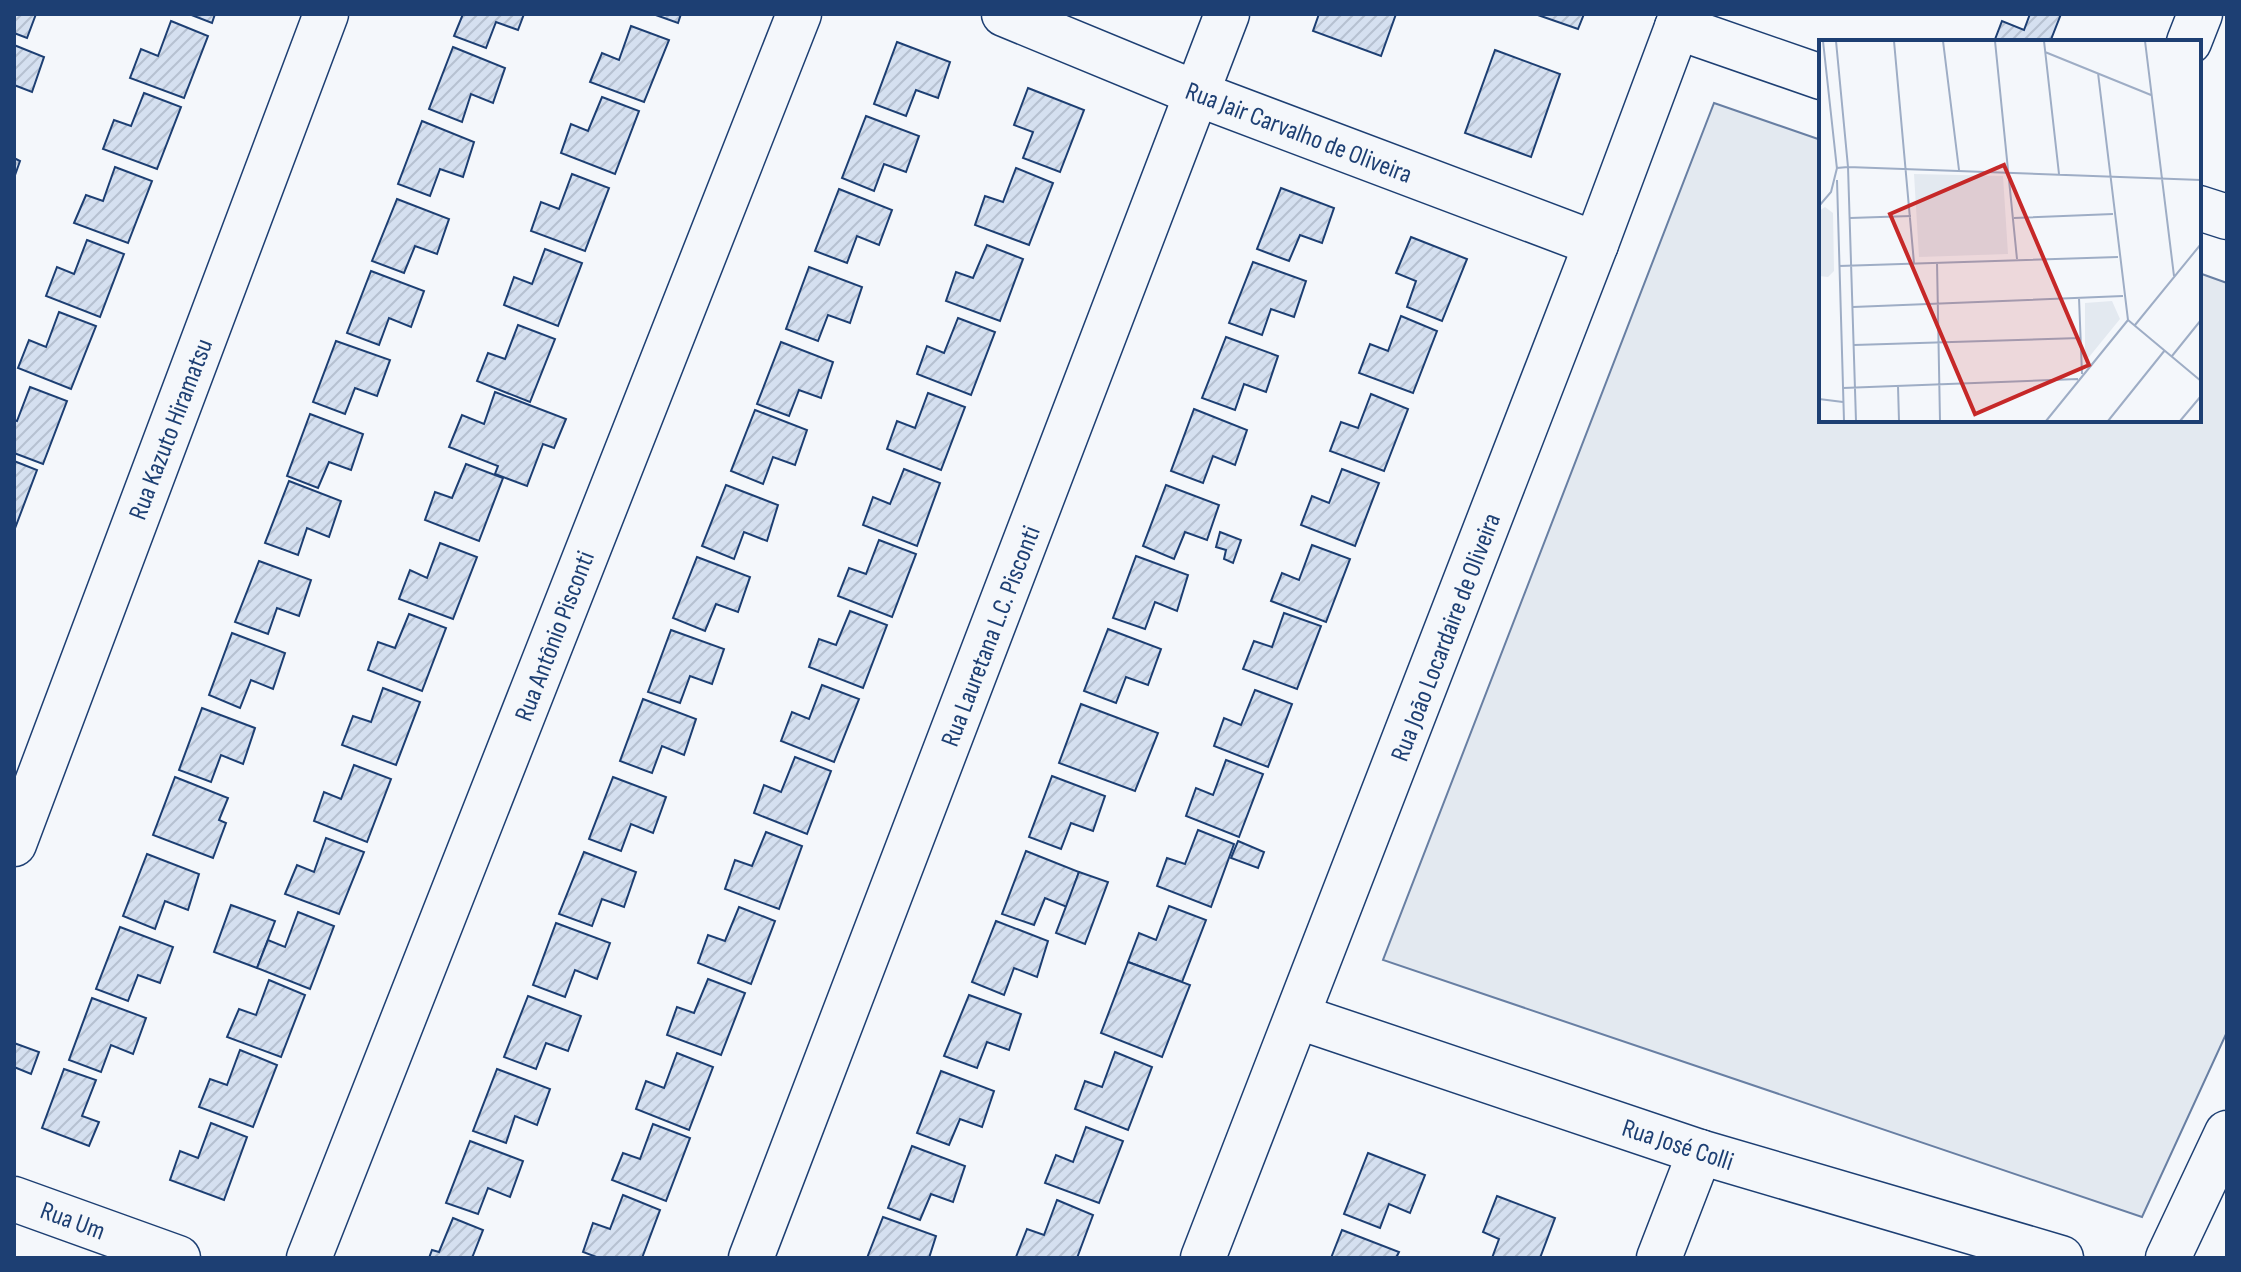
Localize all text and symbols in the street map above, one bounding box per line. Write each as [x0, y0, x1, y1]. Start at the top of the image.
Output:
inset map [1819, 40, 2201, 422]
street label: Rua Jair Carvalho de Oliveira [1181, 76, 1416, 191]
street label: Rua Kazuto Hiramatsu [123, 335, 220, 524]
street label: Rua João Locardaire de Oliveira [1385, 509, 1508, 766]
street label: Rua Lauretana L.C. Pisconti [935, 522, 1048, 751]
street label: Rua Antônio Pisconti [509, 547, 602, 726]
street label: Rua José Colli [1618, 1113, 1737, 1178]
street label: Rua Um [36, 1195, 109, 1247]

